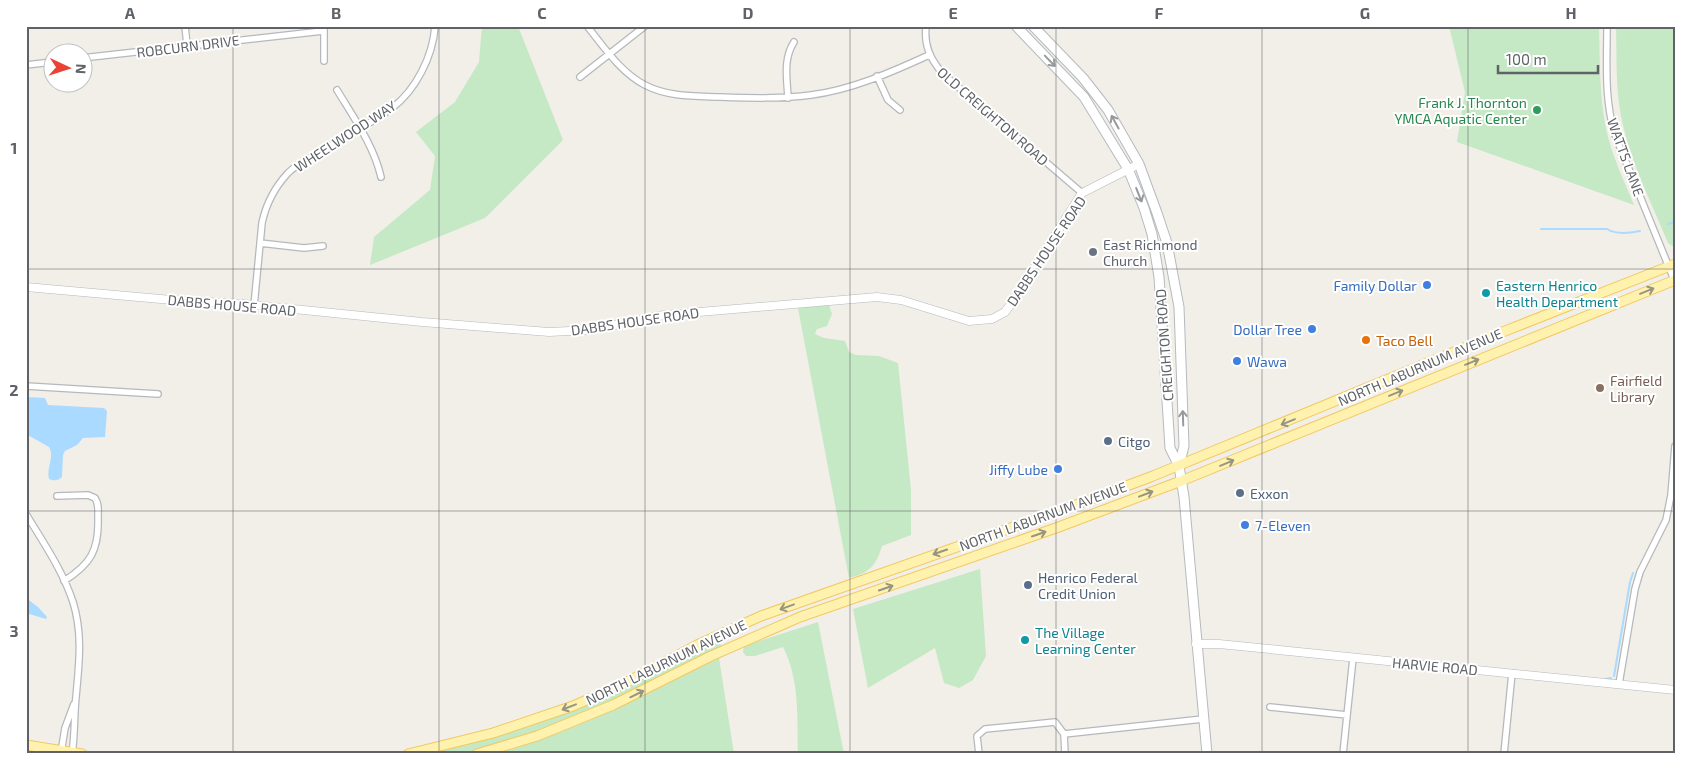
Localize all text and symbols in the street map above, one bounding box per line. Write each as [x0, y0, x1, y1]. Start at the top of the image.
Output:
text: A [125, 3, 136, 22]
text: B [331, 3, 341, 22]
text: C [537, 3, 547, 22]
text: D [743, 3, 754, 22]
text: E [948, 3, 958, 22]
text: F [1155, 3, 1164, 22]
text: G [1360, 3, 1370, 22]
text: H [1565, 3, 1577, 22]
street label: ROBCURN DRIVE [136, 31, 241, 61]
north arrow [42, 42, 92, 92]
scale bar [1498, 42, 1598, 74]
text: 100 m [1506, 50, 1547, 68]
one-way arrow [1044, 55, 1056, 68]
text: N [73, 63, 90, 75]
street label: OLD CREIGHTON ROAD [934, 63, 1052, 169]
place label: Frank J. Thornton YMCA Aquatic Center [1394, 94, 1527, 127]
street label: WHEELWOOD WAY [291, 97, 399, 175]
marker: Frank J. Thornton YMCA Aquatic Center [1531, 104, 1543, 116]
one-way arrow [1110, 115, 1119, 130]
street label: WATTS LANE [1604, 116, 1648, 198]
text: 1 [11, 138, 17, 157]
one-way arrow [1135, 188, 1144, 203]
street label: DABBS HOUSE ROAD [1003, 193, 1089, 309]
place label: East Richmond Church [1103, 236, 1198, 269]
marker: East Richmond Church [1087, 246, 1099, 258]
place label: Family Dollar [1333, 277, 1417, 294]
place label: Eastern Henrico Health Department [1496, 277, 1618, 310]
marker: Family Dollar [1421, 279, 1433, 291]
one-way arrow [1639, 285, 1654, 294]
marker: Eastern Henrico Health Department [1480, 287, 1492, 299]
street label: CREIGHTON ROAD [1152, 288, 1176, 402]
street label: DABBS HOUSE ROAD [167, 291, 297, 319]
street label: DABBS HOUSE ROAD [570, 304, 700, 338]
place label: Dollar Tree [1233, 321, 1302, 338]
marker: Dollar Tree [1306, 323, 1318, 335]
street label: NORTH LABURNUM AVENUE [1335, 325, 1505, 409]
place label: Taco Bell [1376, 332, 1434, 349]
marker: Taco Bell [1360, 334, 1372, 346]
place label: Wawa [1247, 353, 1287, 370]
marker: Wawa [1231, 355, 1243, 367]
one-way arrow [1464, 357, 1479, 366]
place label: Fairfield Library [1610, 372, 1662, 405]
text: 2 [9, 380, 19, 399]
marker: Fairfield Library [1594, 382, 1606, 394]
one-way arrow [1388, 388, 1403, 397]
one-way arrow [1179, 410, 1188, 426]
one-way arrow [1280, 418, 1296, 427]
place label: Citgo [1118, 433, 1151, 450]
marker: Citgo [1102, 435, 1114, 447]
one-way arrow [1219, 457, 1234, 466]
place label: Jiffy Lube [989, 461, 1048, 478]
marker: Jiffy Lube [1052, 463, 1064, 475]
street label: NORTH LABURNUM AVENUE [957, 478, 1129, 554]
place label: Exxon [1250, 485, 1289, 502]
marker: Exxon [1234, 487, 1246, 499]
one-way arrow [1138, 489, 1154, 498]
place label: 7-Eleven [1255, 517, 1311, 534]
marker: 7-Eleven [1239, 519, 1251, 531]
one-way arrow [1031, 529, 1046, 538]
one-way arrow [932, 548, 948, 558]
place label: Henrico Federal Credit Union [1038, 569, 1139, 602]
marker: Henrico Federal Credit Union [1022, 579, 1034, 591]
one-way arrow [877, 583, 893, 592]
one-way arrow [779, 603, 795, 612]
street label: NORTH LABURNUM AVENUE [583, 616, 749, 708]
text: 3 [9, 621, 19, 640]
place label: The Village Learning Center [1035, 624, 1136, 657]
marker: The Village Learning Center [1019, 634, 1031, 646]
street label: HARVIE ROAD [1392, 654, 1478, 678]
one-way arrow [629, 688, 644, 698]
one-way arrow [562, 703, 577, 713]

